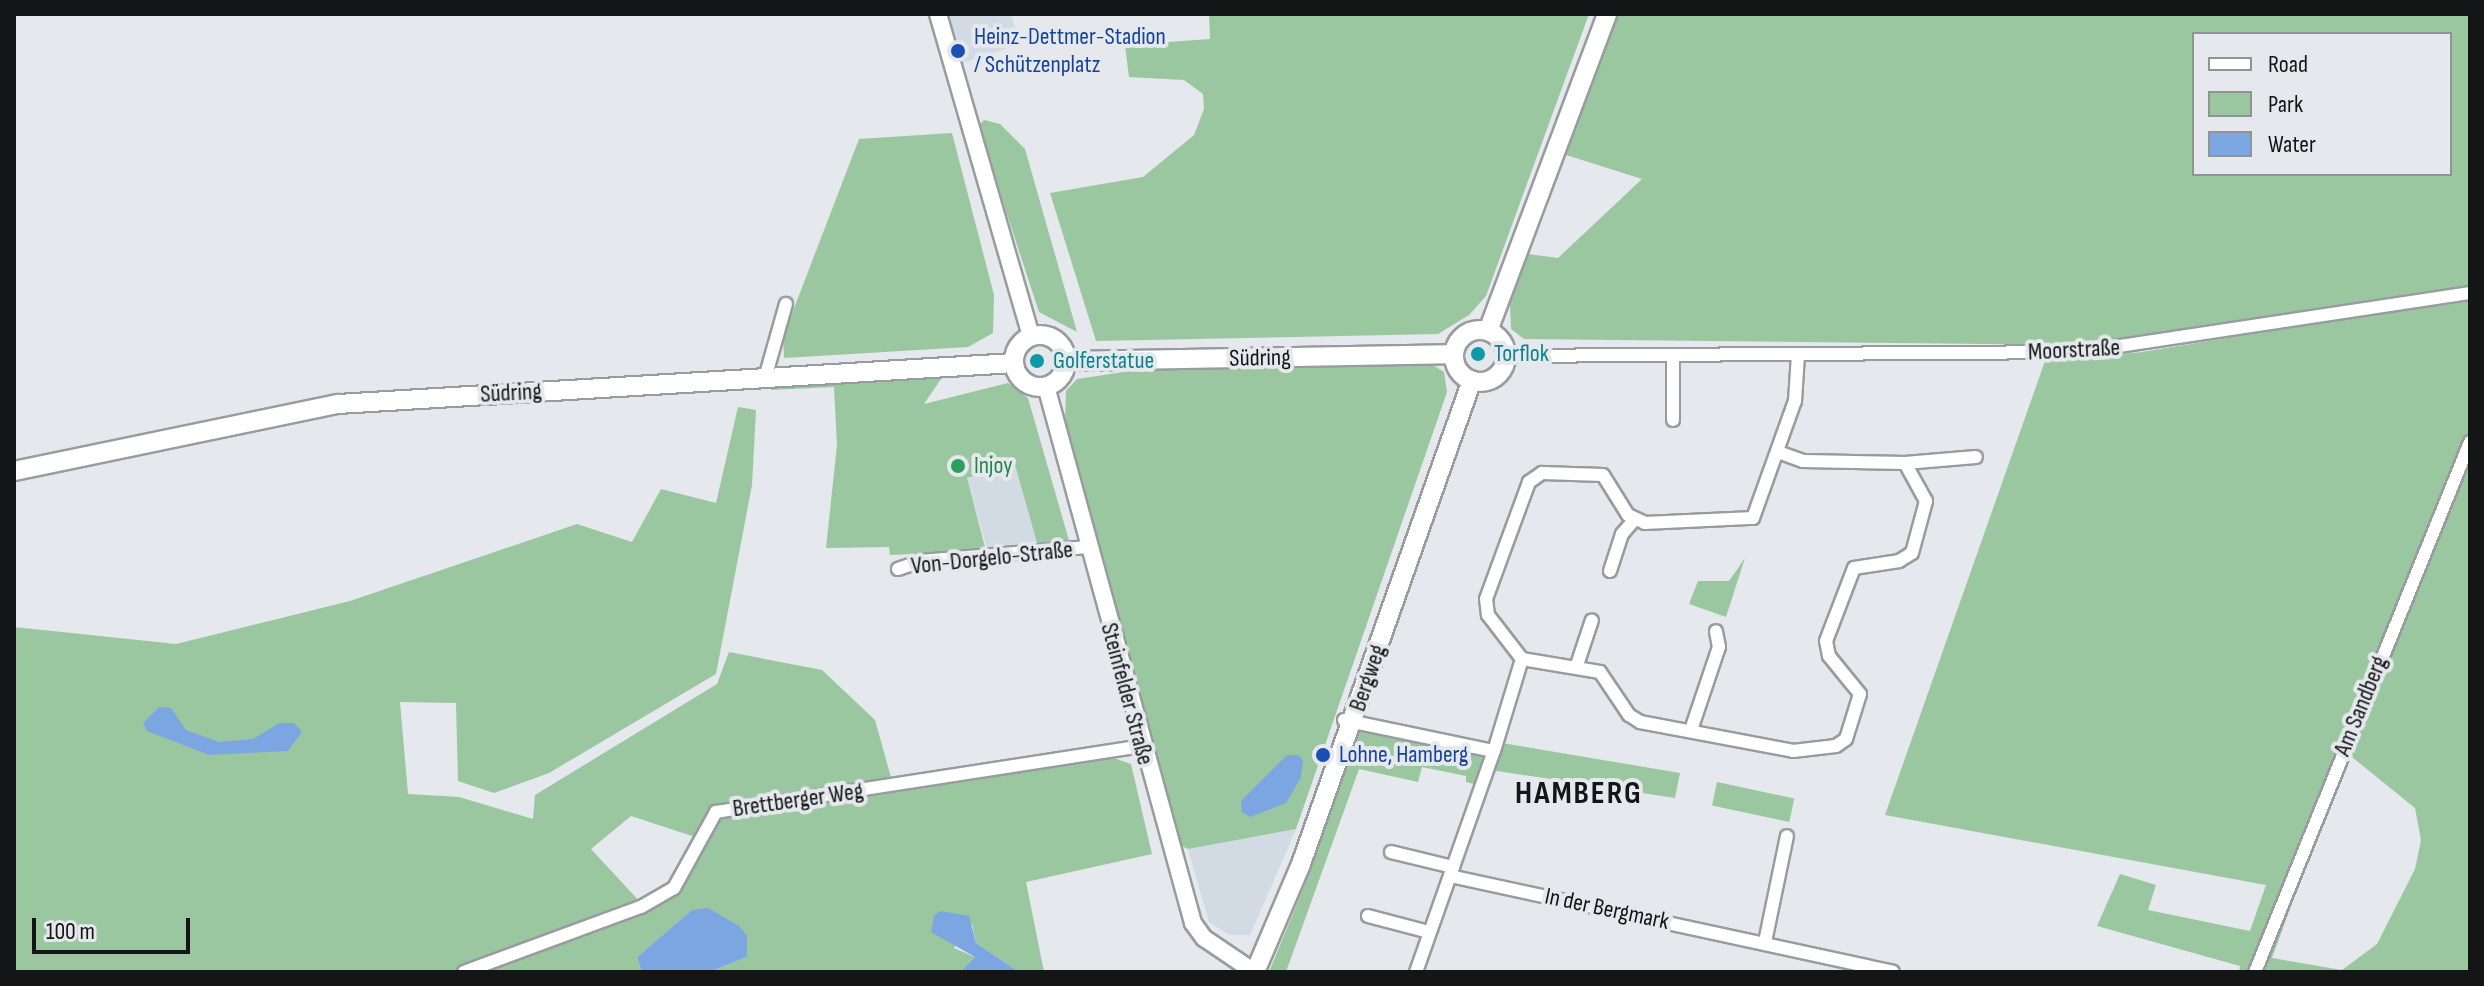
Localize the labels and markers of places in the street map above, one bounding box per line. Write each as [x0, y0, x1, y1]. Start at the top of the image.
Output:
place label: Heinz-Dettmer-Stadion / Schützenplatz [974, 23, 1166, 79]
marker: Heinz-Dettmer-Stadion / Schützenplatz [949, 42, 967, 60]
place label: Torflok [1494, 340, 1549, 368]
marker: Torflok [1469, 345, 1487, 363]
place label: Golferstatue [1053, 347, 1154, 375]
marker: Golferstatue [1028, 352, 1046, 370]
place label: Injoy [974, 452, 1012, 480]
marker: Injoy [949, 457, 967, 475]
place label: Lohne, Hamberg [1339, 741, 1468, 769]
marker: Lohne, Hamberg [1314, 746, 1332, 764]

